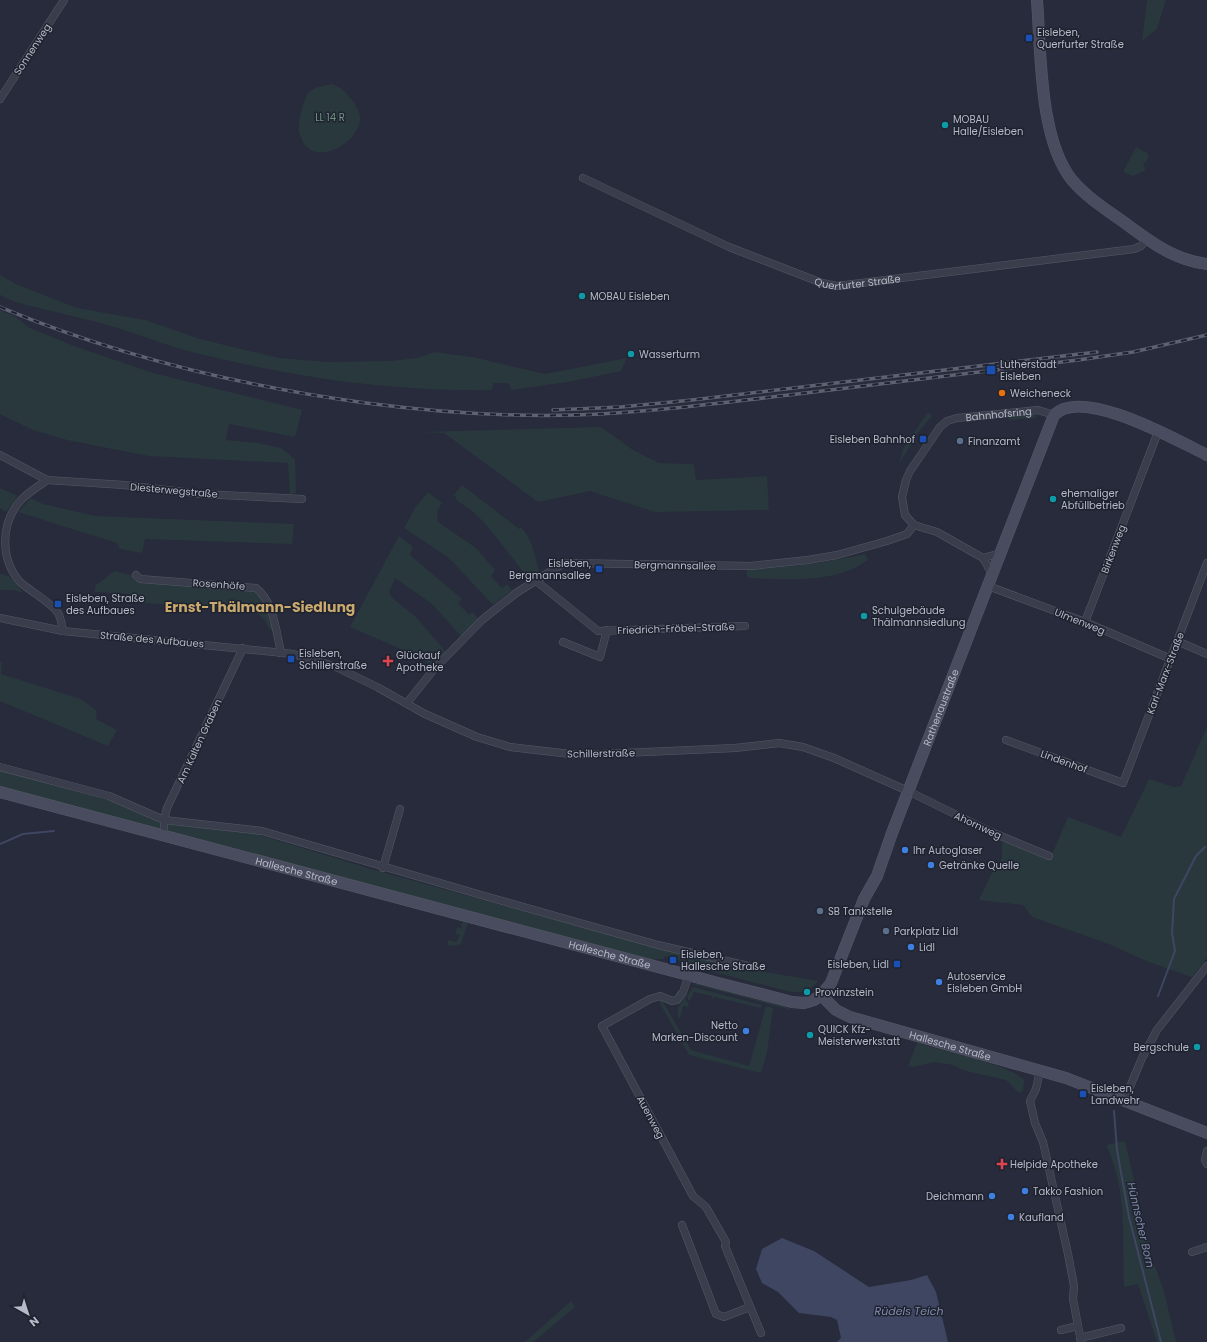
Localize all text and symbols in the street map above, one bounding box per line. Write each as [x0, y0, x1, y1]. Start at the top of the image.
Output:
street label: Sonnenweg [10, 21, 55, 78]
place label: Eisleben, Querfurter Straße [1037, 25, 1124, 52]
marker: Eisleben, Querfurter Straße [1024, 33, 1034, 43]
park label: LL 14 R [315, 110, 345, 125]
place label: MOBAU Halle/Eisleben [953, 112, 1023, 139]
marker: MOBAU Halle/Eisleben [940, 120, 950, 130]
street label: Querfurter Straße [812, 271, 901, 294]
place label: MOBAU Eisleben [590, 289, 670, 304]
marker: MOBAU Eisleben [577, 291, 587, 301]
place label: Wasserturm [639, 347, 700, 362]
marker: Wasserturm [626, 349, 636, 359]
place label: Lutherstadt Eisleben [1000, 357, 1057, 384]
marker: Lutherstadt Eisleben [985, 364, 997, 376]
place label: Weicheneck [1010, 386, 1072, 401]
marker: Weicheneck [997, 388, 1007, 398]
street label: Bahnhofsring [965, 404, 1032, 425]
place label: Eisleben Bahnhof [830, 432, 915, 447]
marker: Eisleben Bahnhof [918, 434, 928, 444]
place label: Finanzamt [968, 434, 1021, 449]
marker: Finanzamt [955, 436, 965, 446]
street label: Diesterwegstraße [129, 479, 218, 502]
place label: ehemaliger Abfüllbetrieb [1061, 486, 1125, 513]
marker: ehemaliger Abfüllbetrieb [1048, 494, 1058, 504]
street label: Birkenweg [1097, 523, 1130, 576]
place label: Eisleben, Bergmannsallee [509, 556, 591, 583]
street label: Bergmannsallee [634, 557, 716, 574]
marker: Eisleben, Bergmannsallee [594, 564, 604, 574]
street label: Rosenhöfe [192, 575, 246, 594]
place label: Eisleben, Straße des Aufbaues [66, 591, 145, 618]
district label: Ernst-Thälmann-Siedlung [165, 597, 355, 617]
marker: Eisleben, Straße des Aufbaues [53, 599, 63, 609]
place label: Schulgebäude Thälmannsiedlung [872, 603, 966, 630]
street label: Ulmenweg [1052, 605, 1107, 638]
marker: Schulgebäude Thälmannsiedlung [859, 611, 869, 621]
street label: Friedrich-Fröbel-Straße [617, 619, 735, 638]
street label: Straße des Aufbaues [99, 627, 205, 652]
street label: Karl-Marx-Straße [1143, 630, 1188, 716]
place label: Eisleben, Schillerstraße [299, 646, 367, 673]
place label: Glückauf Apotheke [396, 648, 444, 675]
marker: Eisleben, Schillerstraße [286, 654, 296, 664]
marker: Glückauf Apotheke [383, 656, 393, 666]
street label: Rathenaustraße [920, 667, 963, 748]
street label: Am Kalten Graben [173, 697, 226, 786]
street label: Schillerstraße [567, 745, 635, 762]
street label: Lindenhof [1038, 746, 1089, 777]
street label: Ahornweg [952, 808, 1004, 843]
place label: Ihr Autoglaser [913, 843, 983, 858]
marker: Ihr Autoglaser [900, 845, 910, 855]
street label: Hallesche Straße [254, 853, 339, 890]
place label: Getränke Quelle [939, 858, 1019, 873]
marker: Getränke Quelle [926, 860, 936, 870]
place label: SB Tankstelle [828, 904, 893, 919]
marker: SB Tankstelle [815, 906, 825, 916]
place label: Parkplatz Lidl [894, 924, 958, 939]
marker: Parkplatz Lidl [881, 926, 891, 936]
street label: Hallesche Straße [567, 937, 652, 973]
place label: Lidl [919, 940, 935, 955]
marker: Lidl [906, 942, 916, 952]
place label: Eisleben, Hallesche Straße [681, 947, 765, 974]
marker: Eisleben, Hallesche Straße [668, 955, 678, 965]
place label: Eisleben, Lidl [828, 957, 889, 972]
marker: Eisleben, Lidl [892, 959, 902, 969]
place label: Autoservice Eisleben GmbH [947, 969, 1022, 996]
marker: Autoservice Eisleben GmbH [934, 977, 944, 987]
place label: Provinzstein [815, 985, 874, 1000]
marker: Provinzstein [802, 987, 812, 997]
place label: Netto Marken-Discount [652, 1018, 738, 1045]
place label: QUICK Kfz- Meisterwerkstatt [818, 1022, 901, 1049]
marker: Netto Marken-Discount [741, 1026, 751, 1036]
street label: Hallesche Straße [907, 1027, 993, 1064]
marker: QUICK Kfz- Meisterwerkstatt [805, 1030, 815, 1040]
place label: Bergschule [1133, 1040, 1189, 1055]
marker: Bergschule [1192, 1042, 1202, 1052]
place label: Eisleben, Landwehr [1091, 1081, 1140, 1108]
marker: Eisleben, Landwehr [1078, 1089, 1088, 1099]
street label: Auenweg [633, 1093, 668, 1141]
place label: Helpide Apotheke [1010, 1157, 1098, 1172]
marker: Helpide Apotheke [997, 1159, 1007, 1169]
water label: Hünnscher Born [1123, 1181, 1159, 1269]
place label: Takko Fashion [1033, 1184, 1103, 1199]
marker: Takko Fashion [1020, 1186, 1030, 1196]
place label: Deichmann [926, 1189, 984, 1204]
marker: Deichmann [987, 1191, 997, 1201]
place label: Kaufland [1019, 1210, 1064, 1225]
marker: Kaufland [1006, 1212, 1016, 1222]
north arrow [8, 1294, 48, 1334]
water label: Rüdels Teich [875, 1303, 943, 1319]
text: N [26, 1313, 43, 1331]

